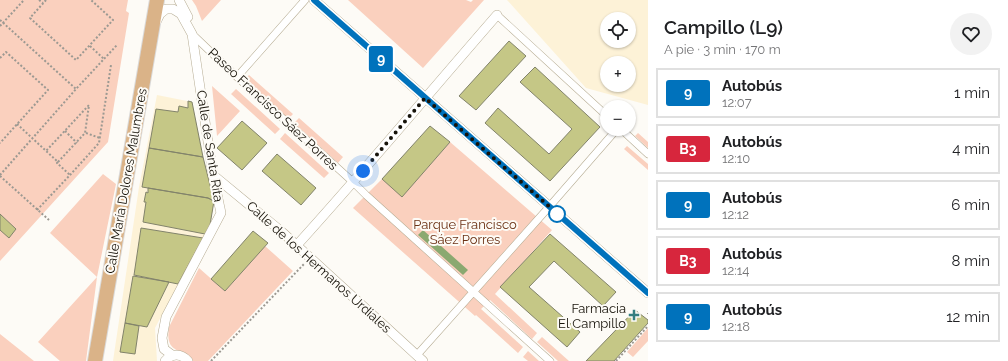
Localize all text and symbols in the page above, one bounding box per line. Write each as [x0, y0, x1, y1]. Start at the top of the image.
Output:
map controls [600, 12, 636, 136]
button: locate [600, 12, 636, 48]
button: heart [950, 13, 992, 55]
text: Campillo (L9) [664, 16, 783, 38]
text: A pie · 3 min · 170 m [664, 42, 781, 57]
street label: Paseo Francisco Sáez Porres [205, 45, 341, 173]
line badge: 9 [368, 46, 394, 72]
text: 9 [377, 51, 385, 67]
button: + [600, 56, 636, 92]
text: Autobús [722, 77, 782, 95]
text: 1 min [954, 84, 990, 102]
text: 9 [684, 85, 692, 101]
street label: Calle María Dolores Malumbres [102, 87, 150, 275]
street label: Calle de Santa Rita [194, 89, 226, 203]
text: 12:07 [722, 95, 752, 110]
button: − [600, 100, 636, 136]
text: Autobús [722, 133, 782, 151]
text: 4 min [952, 140, 990, 158]
text: B3 [679, 141, 697, 157]
text: 12:10 [722, 151, 750, 166]
your location [353, 161, 373, 181]
text: Autobús [722, 189, 782, 207]
text: 6 min [951, 196, 990, 214]
text: 9 [684, 197, 692, 213]
street label: Calle de los Hermanos Urdiales [244, 198, 394, 336]
unlabelled marker [548, 205, 566, 223]
text: 12:12 [722, 207, 749, 222]
park label: Parque Francisco Sáez Porres [413, 217, 517, 247]
text: Autobús [722, 245, 782, 263]
text: 8 min [951, 252, 990, 270]
text: B3 [679, 253, 697, 269]
text: 12:14 [722, 263, 749, 278]
place label: Farmacia El Campillo [558, 301, 626, 331]
text: Autobús [722, 301, 782, 319]
text: 12 min [946, 308, 990, 326]
text: 9 [684, 309, 692, 325]
marker: Farmacia El Campillo [629, 310, 639, 320]
text: 12:18 [722, 319, 750, 334]

